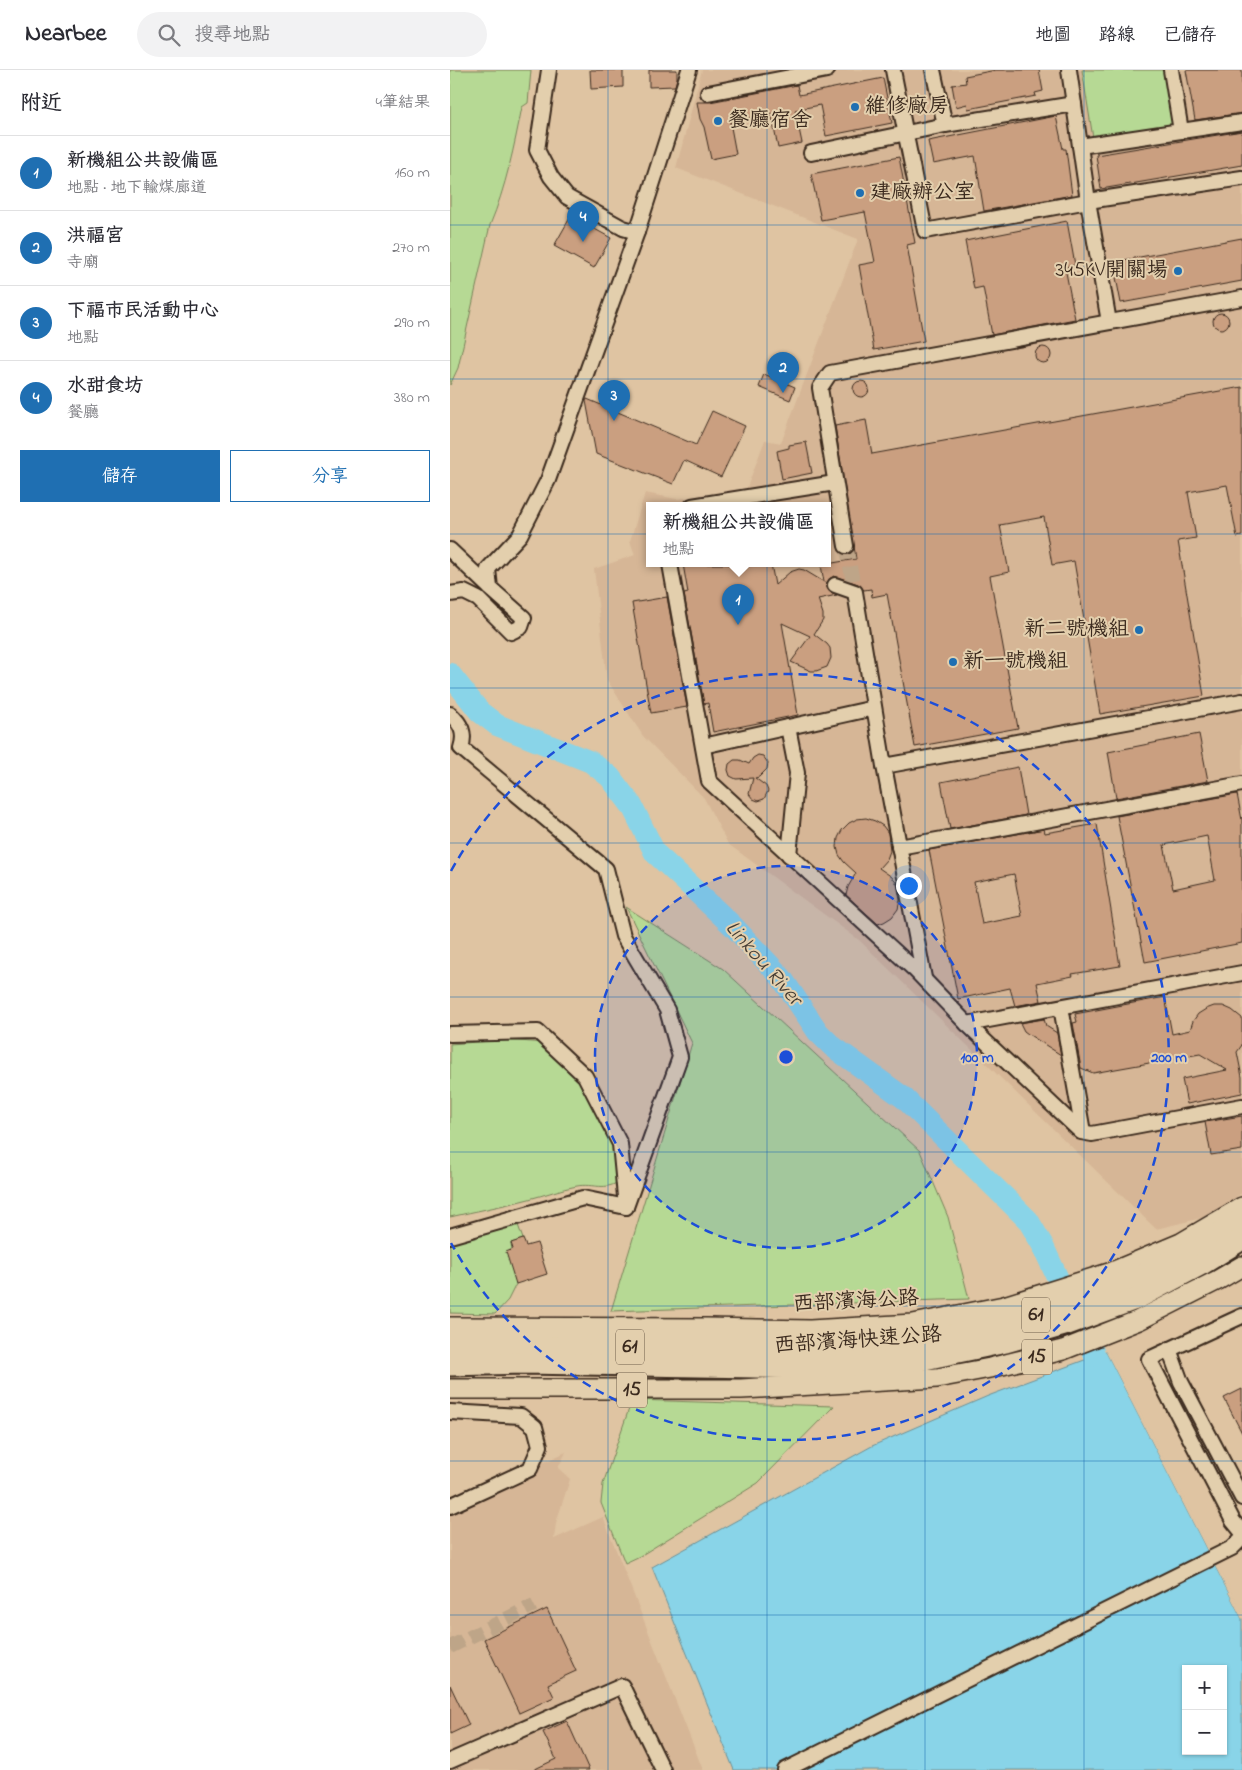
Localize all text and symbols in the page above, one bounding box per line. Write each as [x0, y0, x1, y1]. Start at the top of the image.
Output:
search box [137, 12, 487, 57]
text: Nearbee [25, 17, 107, 52]
icon: search [155, 21, 183, 49]
text: 搜尋地點 [195, 22, 271, 49]
text: 地圖 [1035, 23, 1071, 49]
text: 路線 [1099, 23, 1135, 49]
text: 已儲存 [1163, 23, 1217, 49]
text: 附近 [20, 89, 62, 119]
text: 4筆結果 [375, 91, 430, 115]
place label: 維修廠房 [865, 92, 949, 122]
marker: 維修廠房 [849, 101, 861, 113]
place label: 餐廳宿舍 [728, 106, 812, 136]
marker: 餐廳宿舍 [712, 115, 724, 127]
text: 新機組公共設備區 [67, 148, 219, 175]
text: 1 [33, 161, 39, 185]
text: 160 m [395, 161, 430, 185]
text: 地點 · 地下輸煤廊道 [67, 176, 206, 200]
place label: 建廠辦公室 [870, 178, 975, 208]
marker: 建廠辦公室 [854, 187, 866, 199]
pin: 4 [567, 201, 599, 242]
text: 洪福宮 [67, 223, 124, 250]
text: 2 [32, 236, 40, 260]
text: 270 m [392, 236, 430, 260]
text: 寺廟 [67, 251, 99, 275]
place label: 345KV開關場 [1056, 256, 1168, 286]
marker: 345KV開關場 [1172, 265, 1184, 277]
text: 下福市民活動中心 [67, 298, 219, 325]
text: 3 [33, 311, 39, 335]
text: 290 m [394, 311, 430, 335]
text: 地點 [67, 326, 99, 350]
pin: 2 [767, 352, 799, 393]
text: 水甜食坊 [67, 373, 143, 400]
pin: 3 [598, 380, 630, 421]
text: 4 [33, 386, 39, 410]
text: 380 m [394, 386, 430, 410]
text: 餐廳 [67, 401, 99, 425]
button: 儲存 [20, 450, 220, 502]
button: 分享 [230, 450, 430, 502]
popup [646, 502, 831, 567]
text: 新機組公共設備區 [662, 510, 815, 537]
text: 地點 [662, 538, 695, 562]
pin: 1 [722, 584, 754, 625]
place label: 新二號機組 [1024, 615, 1129, 645]
marker: 新二號機組 [1133, 624, 1145, 636]
place label: 新一號機組 [963, 647, 1068, 677]
marker: 新一號機組 [947, 656, 959, 668]
your location [896, 873, 922, 899]
water label: Linkou River [717, 914, 811, 1016]
text: 100 m [960, 1047, 994, 1069]
text: 200 m [1150, 1047, 1187, 1069]
centre of rings [777, 1048, 795, 1066]
street label: 西部濱海公路 [792, 1284, 920, 1320]
road number: 61 [1022, 1298, 1050, 1332]
street label: 西部濱海快速公路 [773, 1320, 943, 1362]
road number: 61 [616, 1330, 644, 1364]
road number: 15 [1022, 1340, 1052, 1374]
road number: 15 [617, 1372, 647, 1408]
map controls [1182, 1665, 1227, 1755]
button: + [1182, 1665, 1227, 1710]
button: − [1182, 1710, 1227, 1755]

